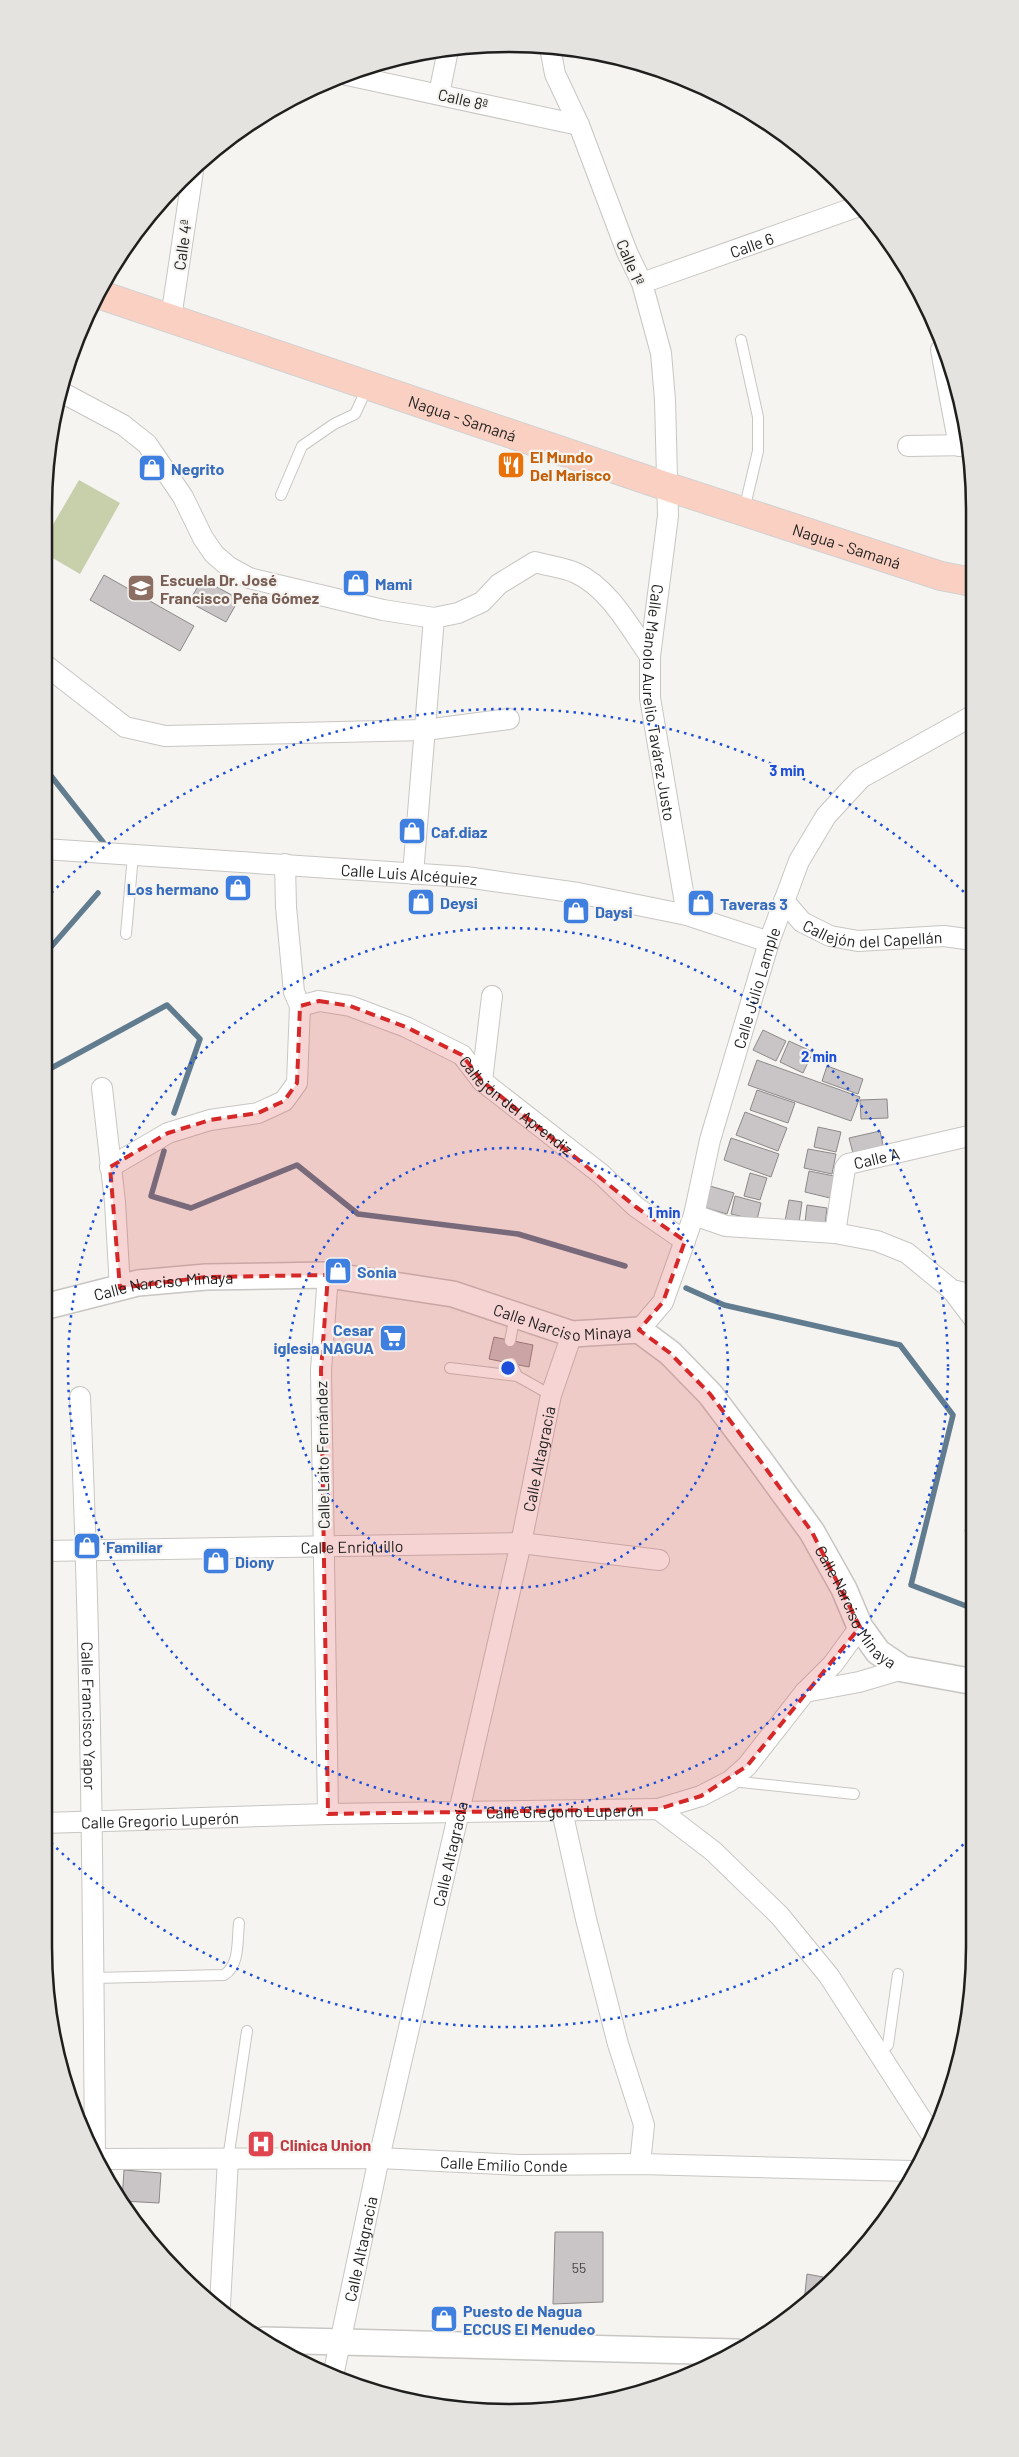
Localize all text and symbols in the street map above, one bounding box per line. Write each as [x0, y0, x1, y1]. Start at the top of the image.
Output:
street label: Calle 8ª [436, 84, 490, 114]
street label: Calle 4ª [169, 218, 195, 272]
street label: Calle 6 [727, 228, 776, 261]
street label: Calle 1ª [613, 236, 649, 288]
street label: Nagua - Samaná [406, 390, 519, 445]
place label: El Mundo Del Marisco [530, 447, 611, 484]
restaurant icon: El Mundo Del Marisco [496, 450, 526, 480]
shop icon: Negrito [137, 453, 167, 483]
place label: Negrito [171, 459, 224, 478]
street label: Nagua - Samaná [790, 519, 904, 572]
shop icon: Mami [341, 568, 371, 598]
place label: Escuela Dr. José Francisco Peña Gómez [160, 570, 319, 607]
school or university icon: Escuela Dr. José Francisco Peña Gómez [126, 573, 156, 603]
place label: Mami [375, 574, 412, 593]
street label: Calle Manolo Aurelio Tavárez Justo [640, 583, 680, 822]
text: 3 min [769, 761, 805, 779]
shop icon: Caf.diaz [397, 816, 427, 846]
place label: Caf.diaz [431, 822, 487, 841]
street label: Calle Luis Alcéquiez [340, 859, 479, 888]
shop icon: Los hermano [223, 873, 253, 903]
place label: Los hermano [127, 879, 219, 898]
shop icon: Deysi [406, 887, 436, 917]
shop icon: Taveras 3 [686, 888, 716, 918]
place label: Deysi [440, 893, 478, 912]
place label: Taveras 3 [720, 894, 788, 913]
shop icon: Daysi [561, 896, 591, 926]
place label: Daysi [595, 902, 633, 921]
street label: Callejón del Capellán [800, 915, 943, 951]
street label: Calle Julio Lample [728, 924, 783, 1051]
text: 2 min [801, 1047, 837, 1065]
street label: Callejón del Aprendiz [456, 1051, 577, 1158]
street label: Calle A [852, 1143, 902, 1172]
text: 1 min [648, 1203, 680, 1221]
shop icon: Sonia [323, 1256, 353, 1286]
place label: Sonia [357, 1262, 397, 1281]
street label: Calle Narciso Minaya [91, 1267, 234, 1304]
street label: Calle Narciso Minaya [491, 1299, 632, 1343]
place label: Cesar iglesia NAGUA [273, 1320, 374, 1357]
supermarket icon: Cesar iglesia NAGUA [378, 1323, 408, 1353]
centre of rings [499, 1359, 517, 1377]
street label: Calle Laito Fernández [311, 1381, 333, 1529]
street label: Calle Altagracia [518, 1404, 558, 1513]
shop icon: Familiar [72, 1531, 102, 1561]
street label: Calle Enriquillo [300, 1535, 403, 1556]
place label: Familiar [106, 1537, 163, 1556]
street label: Calle Narciso Minaya [812, 1542, 900, 1671]
shop icon: Diony [201, 1546, 231, 1576]
place label: Diony [235, 1552, 274, 1571]
street label: Calle Francisco Yapor [79, 1641, 101, 1790]
street label: Calle Altagracia [428, 1799, 471, 1908]
street label: Calle Gregorio Luperón [486, 1800, 644, 1821]
street label: Calle Gregorio Luperón [81, 1807, 239, 1831]
hospital icon: Clinica Union [246, 2129, 276, 2159]
place label: Clinica Union [280, 2135, 371, 2154]
street label: Calle Emilio Conde [440, 2152, 568, 2175]
street label: Calle Altagracia [339, 2194, 380, 2303]
house number: 55 [572, 2259, 586, 2276]
place label: Puesto de Nagua ECCUS El Menudeo [463, 2301, 595, 2338]
shop icon: Puesto de Nagua ECCUS El Menudeo [429, 2304, 459, 2334]

